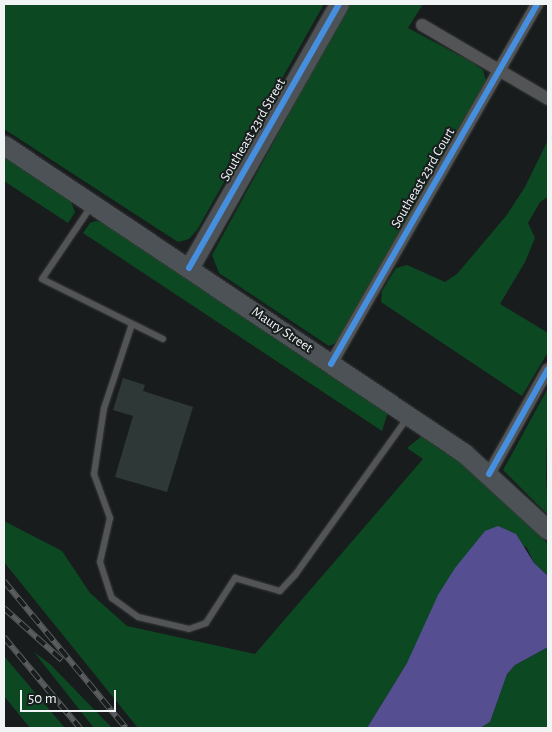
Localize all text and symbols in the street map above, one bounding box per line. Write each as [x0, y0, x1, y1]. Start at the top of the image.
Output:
street label: Southeast 23rd Street [217, 76, 289, 184]
street label: Southeast 23rd Court [387, 125, 459, 231]
street label: Maury Street [248, 303, 316, 357]
scale bar [22, 680, 119, 712]
text: 50 m [28, 691, 57, 706]

